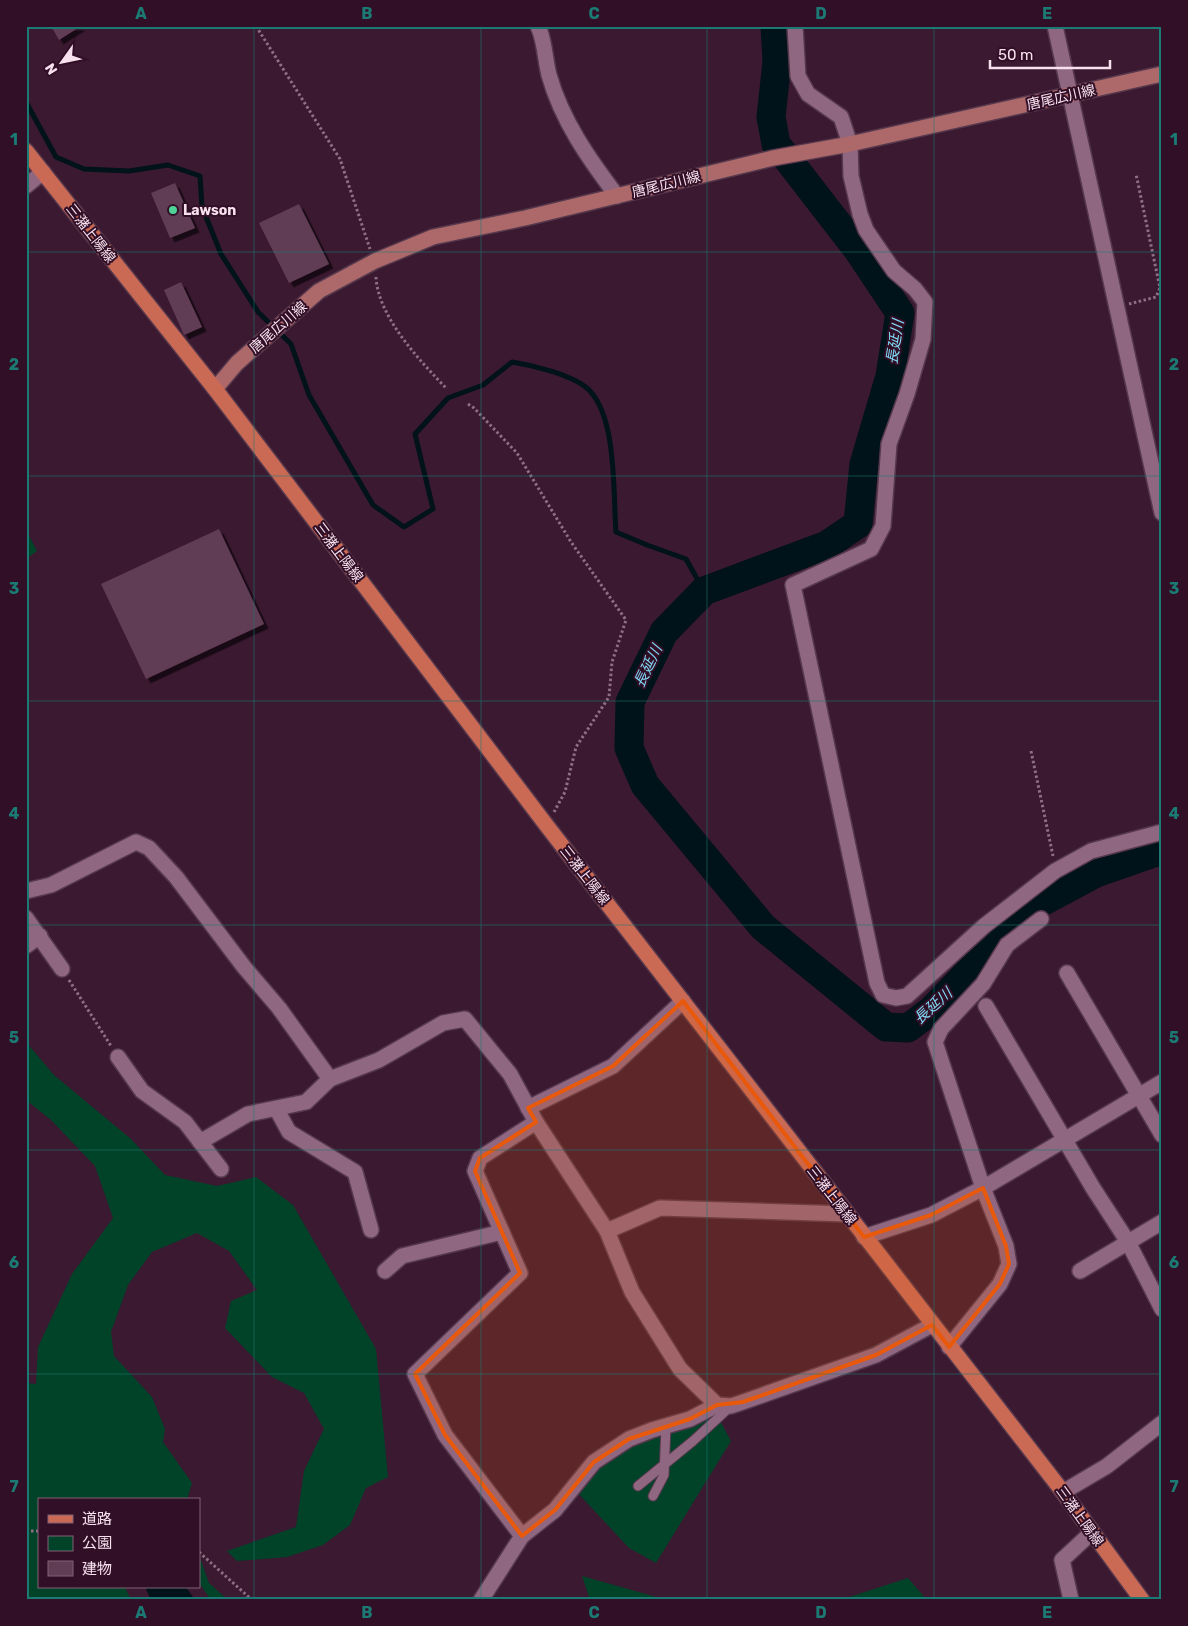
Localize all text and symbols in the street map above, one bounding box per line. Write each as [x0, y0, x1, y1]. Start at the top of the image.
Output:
text: A [135, 4, 147, 23]
text: B [361, 4, 373, 23]
text: C [588, 4, 600, 23]
text: D [815, 4, 827, 23]
text: E [1042, 4, 1052, 23]
north arrow [38, 38, 88, 88]
scale bar [990, 38, 1110, 70]
text: 50 m [998, 46, 1033, 64]
text: N [42, 60, 61, 78]
street label: 唐尾広川線 [1025, 81, 1097, 114]
text: 1 [10, 130, 18, 149]
text: 1 [1170, 130, 1178, 149]
street label: 唐尾広川線 [630, 168, 702, 201]
street label: 三潴上陽線 [62, 200, 119, 266]
place label: Lawson [183, 202, 236, 219]
marker: Lawson [167, 204, 179, 216]
street label: 唐尾広川線 [246, 298, 310, 357]
water label: 長延川 [883, 316, 908, 366]
text: 2 [9, 355, 19, 374]
text: 2 [1169, 355, 1179, 374]
street label: 三潴上陽線 [311, 519, 366, 585]
text: 3 [9, 579, 19, 598]
text: 3 [1169, 579, 1179, 598]
water label: 長延川 [630, 640, 667, 690]
text: 4 [9, 804, 20, 823]
text: 4 [1169, 804, 1180, 823]
street label: 三潴上陽線 [556, 842, 613, 908]
water label: 長延川 [910, 983, 957, 1028]
text: 5 [9, 1028, 19, 1047]
text: 5 [1169, 1028, 1179, 1047]
street label: 三潴上陽線 [803, 1162, 860, 1228]
text: 6 [9, 1253, 19, 1272]
text: 6 [1169, 1253, 1179, 1272]
text: 7 [9, 1477, 19, 1496]
text: 7 [1169, 1477, 1179, 1496]
street label: 三潴上陽線 [1052, 1483, 1107, 1550]
legend [38, 1498, 200, 1588]
text: 道路 [82, 1510, 112, 1528]
text: 公園 [82, 1534, 112, 1552]
text: 建物 [82, 1560, 112, 1578]
text: A [135, 1603, 147, 1622]
text: B [361, 1603, 373, 1622]
text: C [588, 1603, 600, 1622]
text: D [815, 1603, 827, 1622]
text: E [1042, 1603, 1052, 1622]

